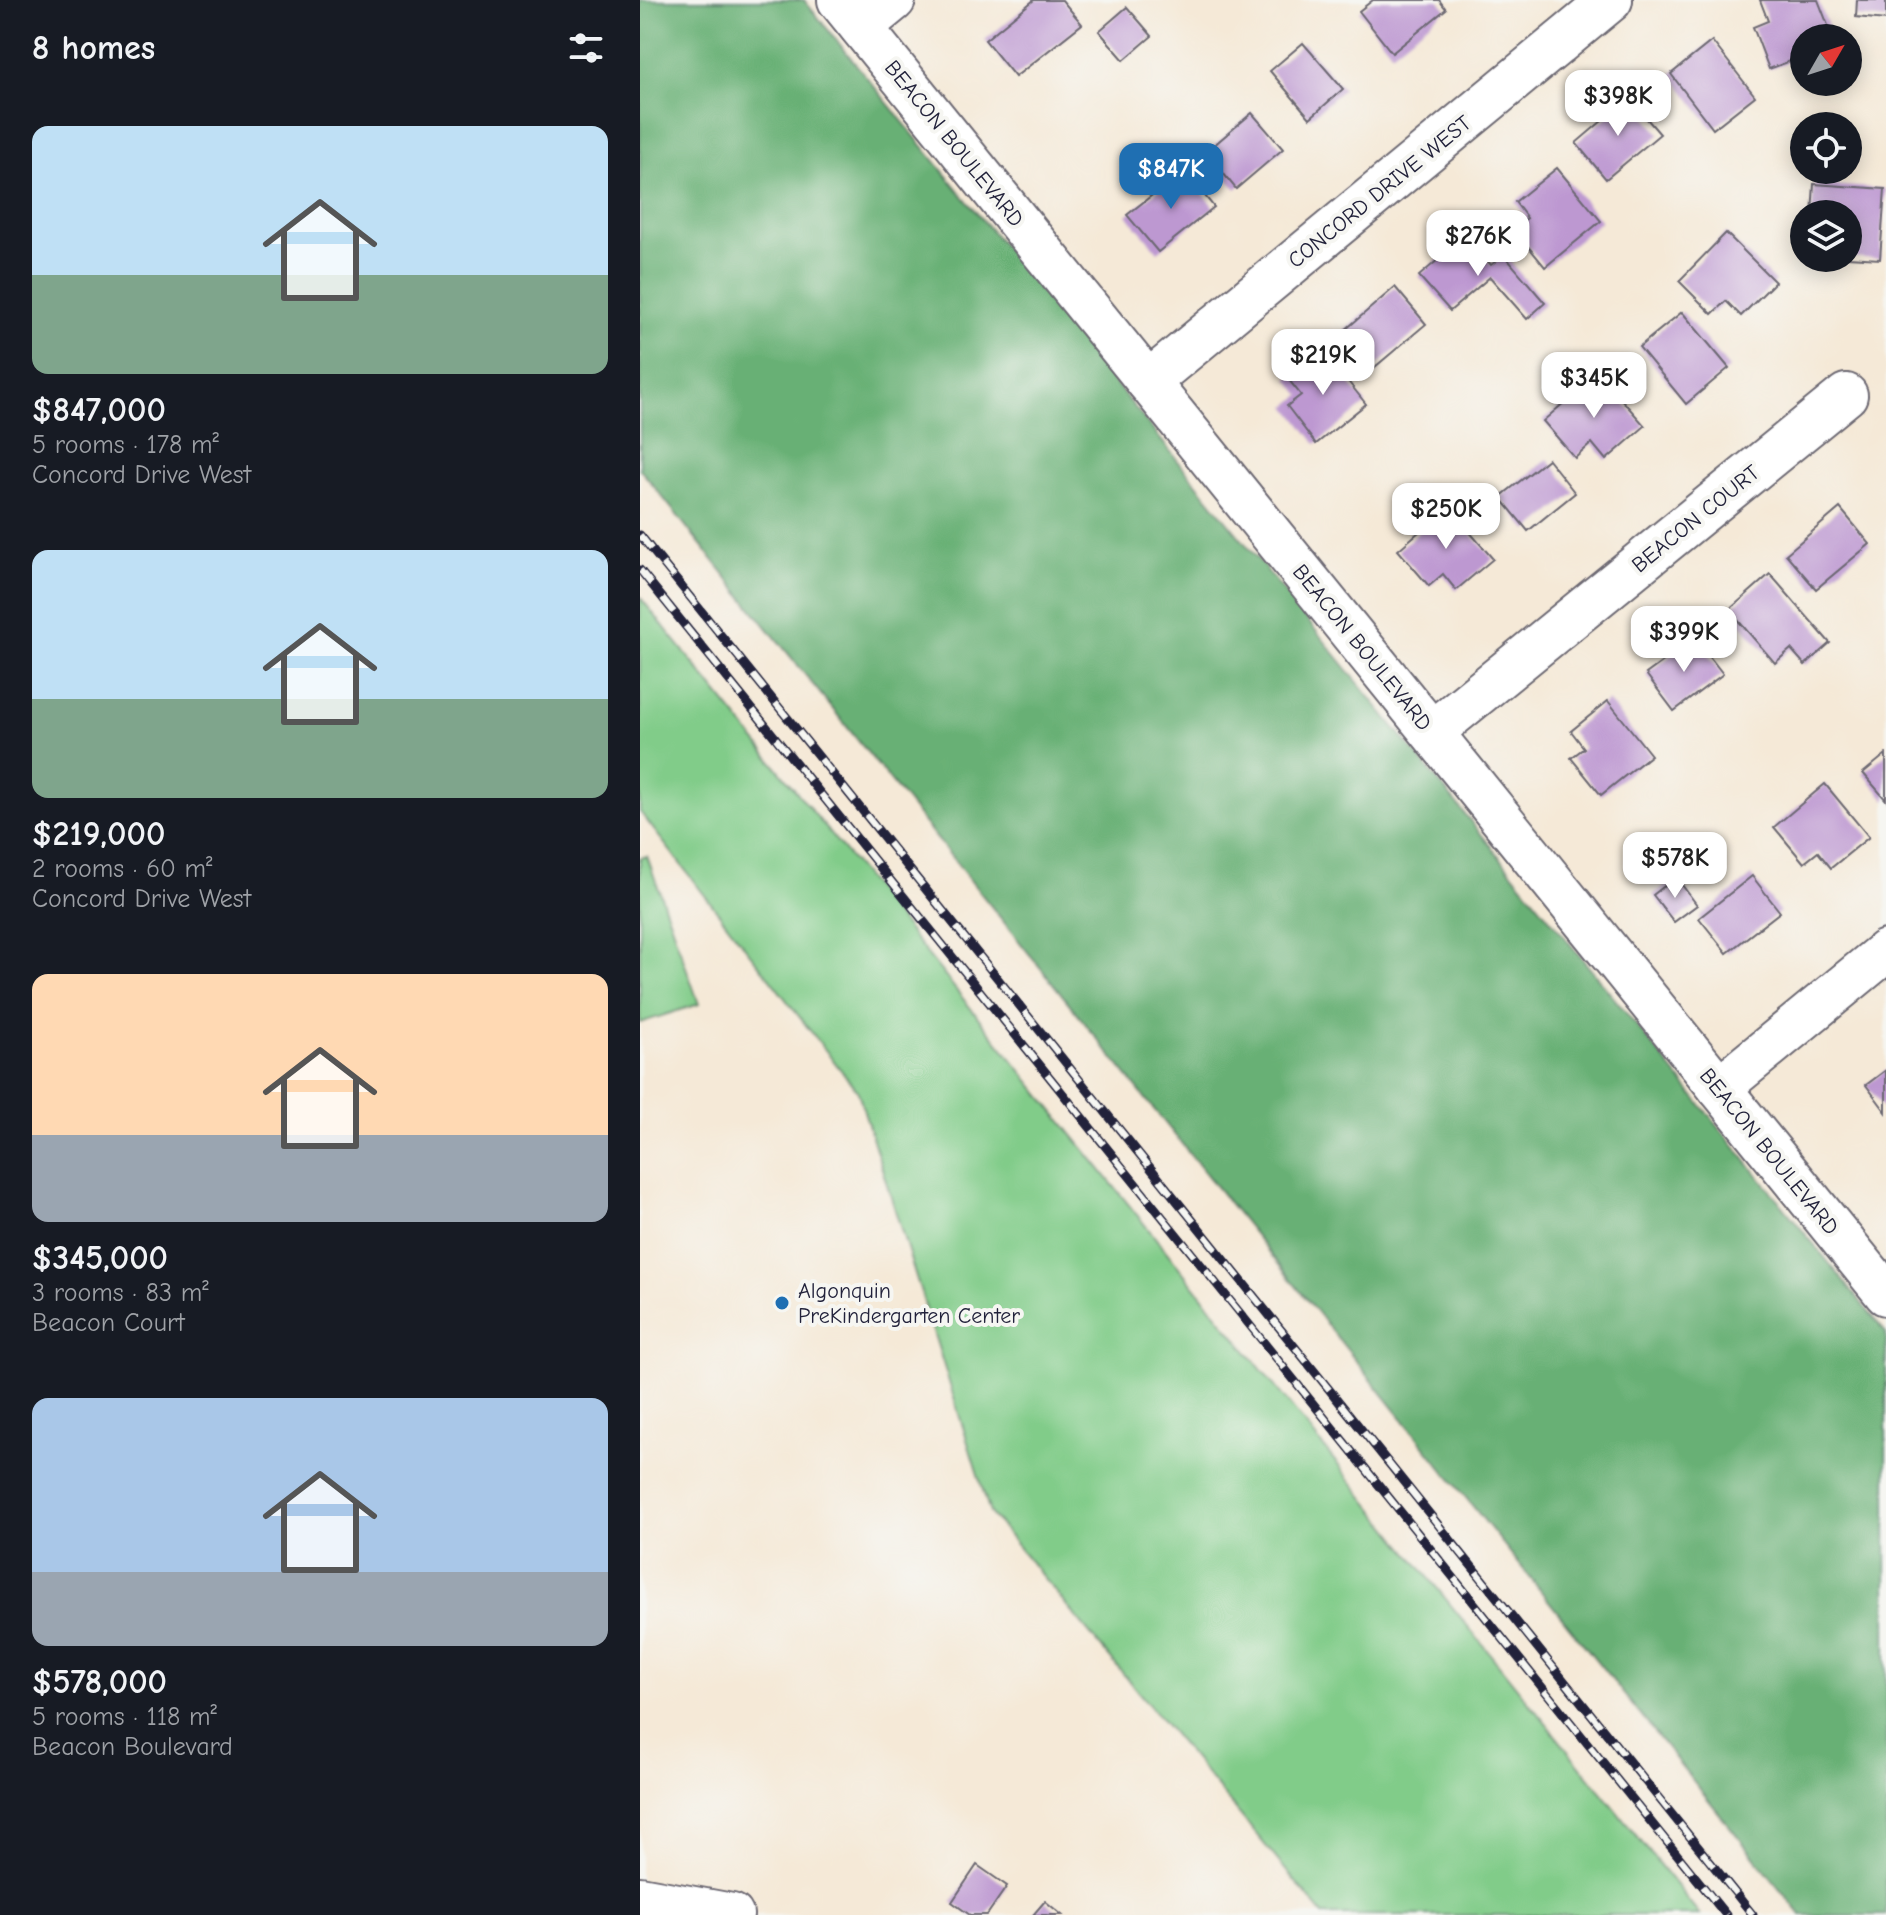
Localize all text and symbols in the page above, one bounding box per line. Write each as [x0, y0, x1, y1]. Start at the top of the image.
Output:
north arrow [1790, 24, 1862, 96]
map controls [1790, 24, 1862, 272]
icon: filters [564, 26, 608, 70]
text: 8 homes [32, 28, 155, 68]
street label: BEACON BOULEVARD [879, 55, 1029, 232]
pin: $398K [1562, 70, 1674, 138]
text: $398K [1583, 81, 1653, 111]
street label: CONCORD DRIVE WEST [1283, 110, 1477, 274]
button: locate [1790, 112, 1862, 184]
pin: $847K [1115, 143, 1227, 211]
text: $847K [1137, 154, 1205, 184]
icon: home [248, 178, 392, 322]
button: layers [1790, 200, 1862, 272]
pin: $276K [1422, 210, 1534, 278]
text: $276K [1444, 221, 1512, 251]
pin: $219K [1267, 329, 1379, 397]
text: $219K [1289, 340, 1357, 370]
pin: $345K [1538, 352, 1650, 420]
text: $345K [1559, 363, 1629, 393]
text: $847,000 [32, 390, 166, 430]
text: 5 rooms · 178 m² [32, 430, 219, 460]
street label: BEACON COURT [1627, 459, 1765, 578]
text: Concord Drive West [32, 460, 251, 490]
pin: $250K [1390, 483, 1502, 551]
text: $250K [1410, 494, 1482, 524]
street label: BEACON BOULEVARD [1287, 559, 1437, 736]
icon: home [248, 602, 392, 746]
pin: $399K [1628, 606, 1740, 674]
text: $399K [1649, 617, 1719, 647]
text: $219,000 [32, 814, 165, 854]
pin: $578K [1619, 832, 1731, 900]
text: $578K [1641, 843, 1709, 873]
text: 2 rooms · 60 m² [32, 854, 213, 884]
text: Concord Drive West [32, 884, 251, 914]
icon: home [248, 1026, 392, 1170]
street label: BEACON BOULEVARD [1694, 1063, 1844, 1240]
text: $345,000 [32, 1238, 168, 1278]
text: 3 rooms · 83 m² [32, 1278, 209, 1308]
place label: Algonquin PreKindergarten Center [798, 1278, 1020, 1329]
marker: Algonquin PreKindergarten Center [773, 1294, 791, 1312]
text: Beacon Court [32, 1308, 185, 1338]
icon: home [248, 1450, 392, 1594]
text: $578,000 [32, 1662, 167, 1702]
text: 5 rooms · 118 m² [32, 1702, 217, 1732]
text: Beacon Boulevard [32, 1732, 233, 1762]

